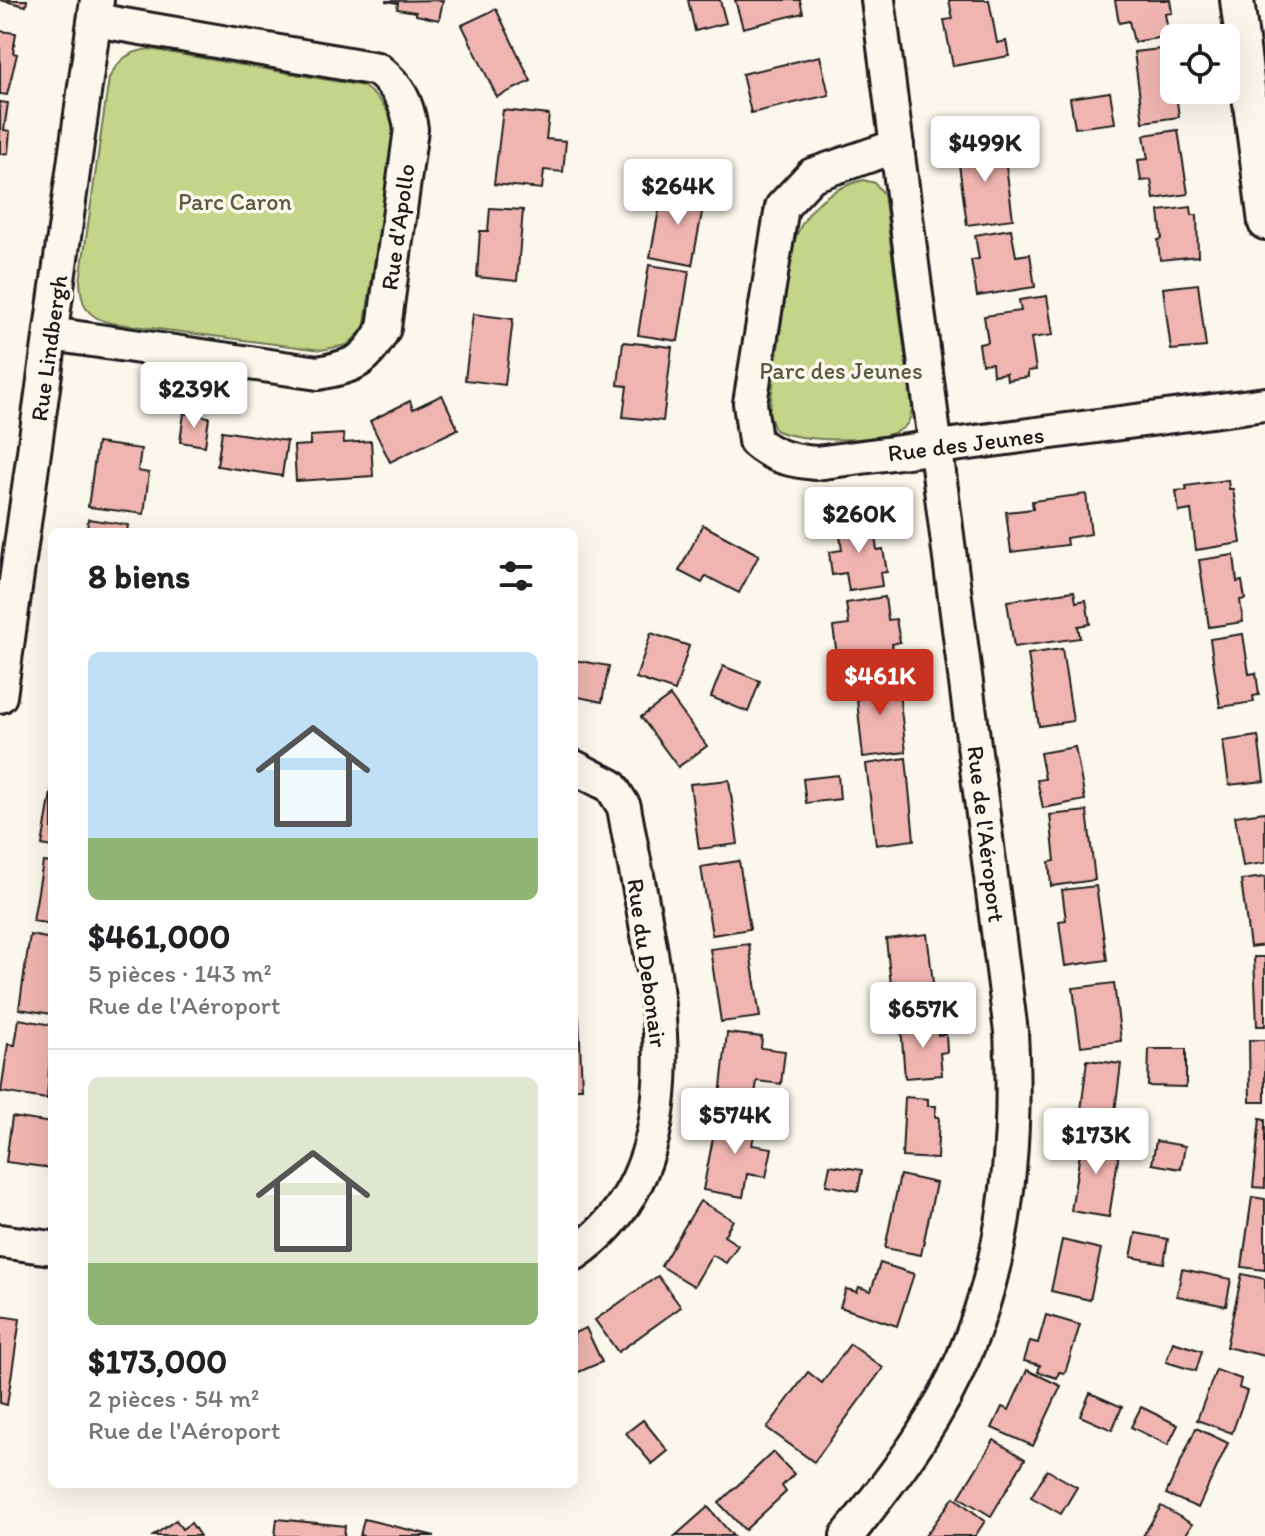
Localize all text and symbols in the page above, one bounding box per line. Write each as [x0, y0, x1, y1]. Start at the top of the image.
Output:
map controls [1160, 24, 1240, 104]
button: locate [1160, 24, 1240, 104]
pin: $499K [929, 116, 1041, 184]
text: $499K [949, 126, 1021, 158]
pin: $264K [622, 159, 734, 227]
street label: Rue d'Apollo [374, 162, 421, 292]
text: $264K [642, 169, 714, 201]
park label: Parc Caron [178, 187, 292, 216]
street label: Rue Lindbergh [24, 273, 73, 423]
park label: Parc des Jeunes [759, 356, 923, 385]
pin: $239K [138, 362, 250, 430]
text: $239K [158, 372, 230, 404]
street label: Rue des Jeunes [886, 420, 1046, 468]
pin: $260K [803, 487, 915, 555]
text: $260K [822, 497, 896, 529]
icon: filters [494, 554, 538, 598]
text: 8 biens [88, 556, 190, 597]
pin: $461K [824, 649, 936, 717]
text: $461K [844, 659, 916, 691]
icon: home [241, 704, 385, 848]
street label: Rue de l'Aéroport [961, 744, 1012, 924]
street label: Rue du Debonair [621, 877, 674, 1050]
text: $461,000 [88, 916, 230, 957]
text: 5 pièces · 143 m² [88, 957, 272, 989]
pin: $657K [867, 982, 979, 1050]
text: Rue de l'Aéroport [88, 989, 280, 1021]
text: $657K [888, 992, 958, 1024]
pin: $574K [679, 1088, 791, 1156]
text: $574K [699, 1098, 771, 1130]
pin: $173K [1040, 1108, 1152, 1176]
text: $173K [1062, 1118, 1130, 1150]
icon: home [241, 1129, 385, 1273]
text: $173,000 [88, 1341, 227, 1382]
text: 2 pièces · 54 m² [88, 1382, 259, 1414]
text: Rue de l'Aéroport [88, 1414, 280, 1446]

